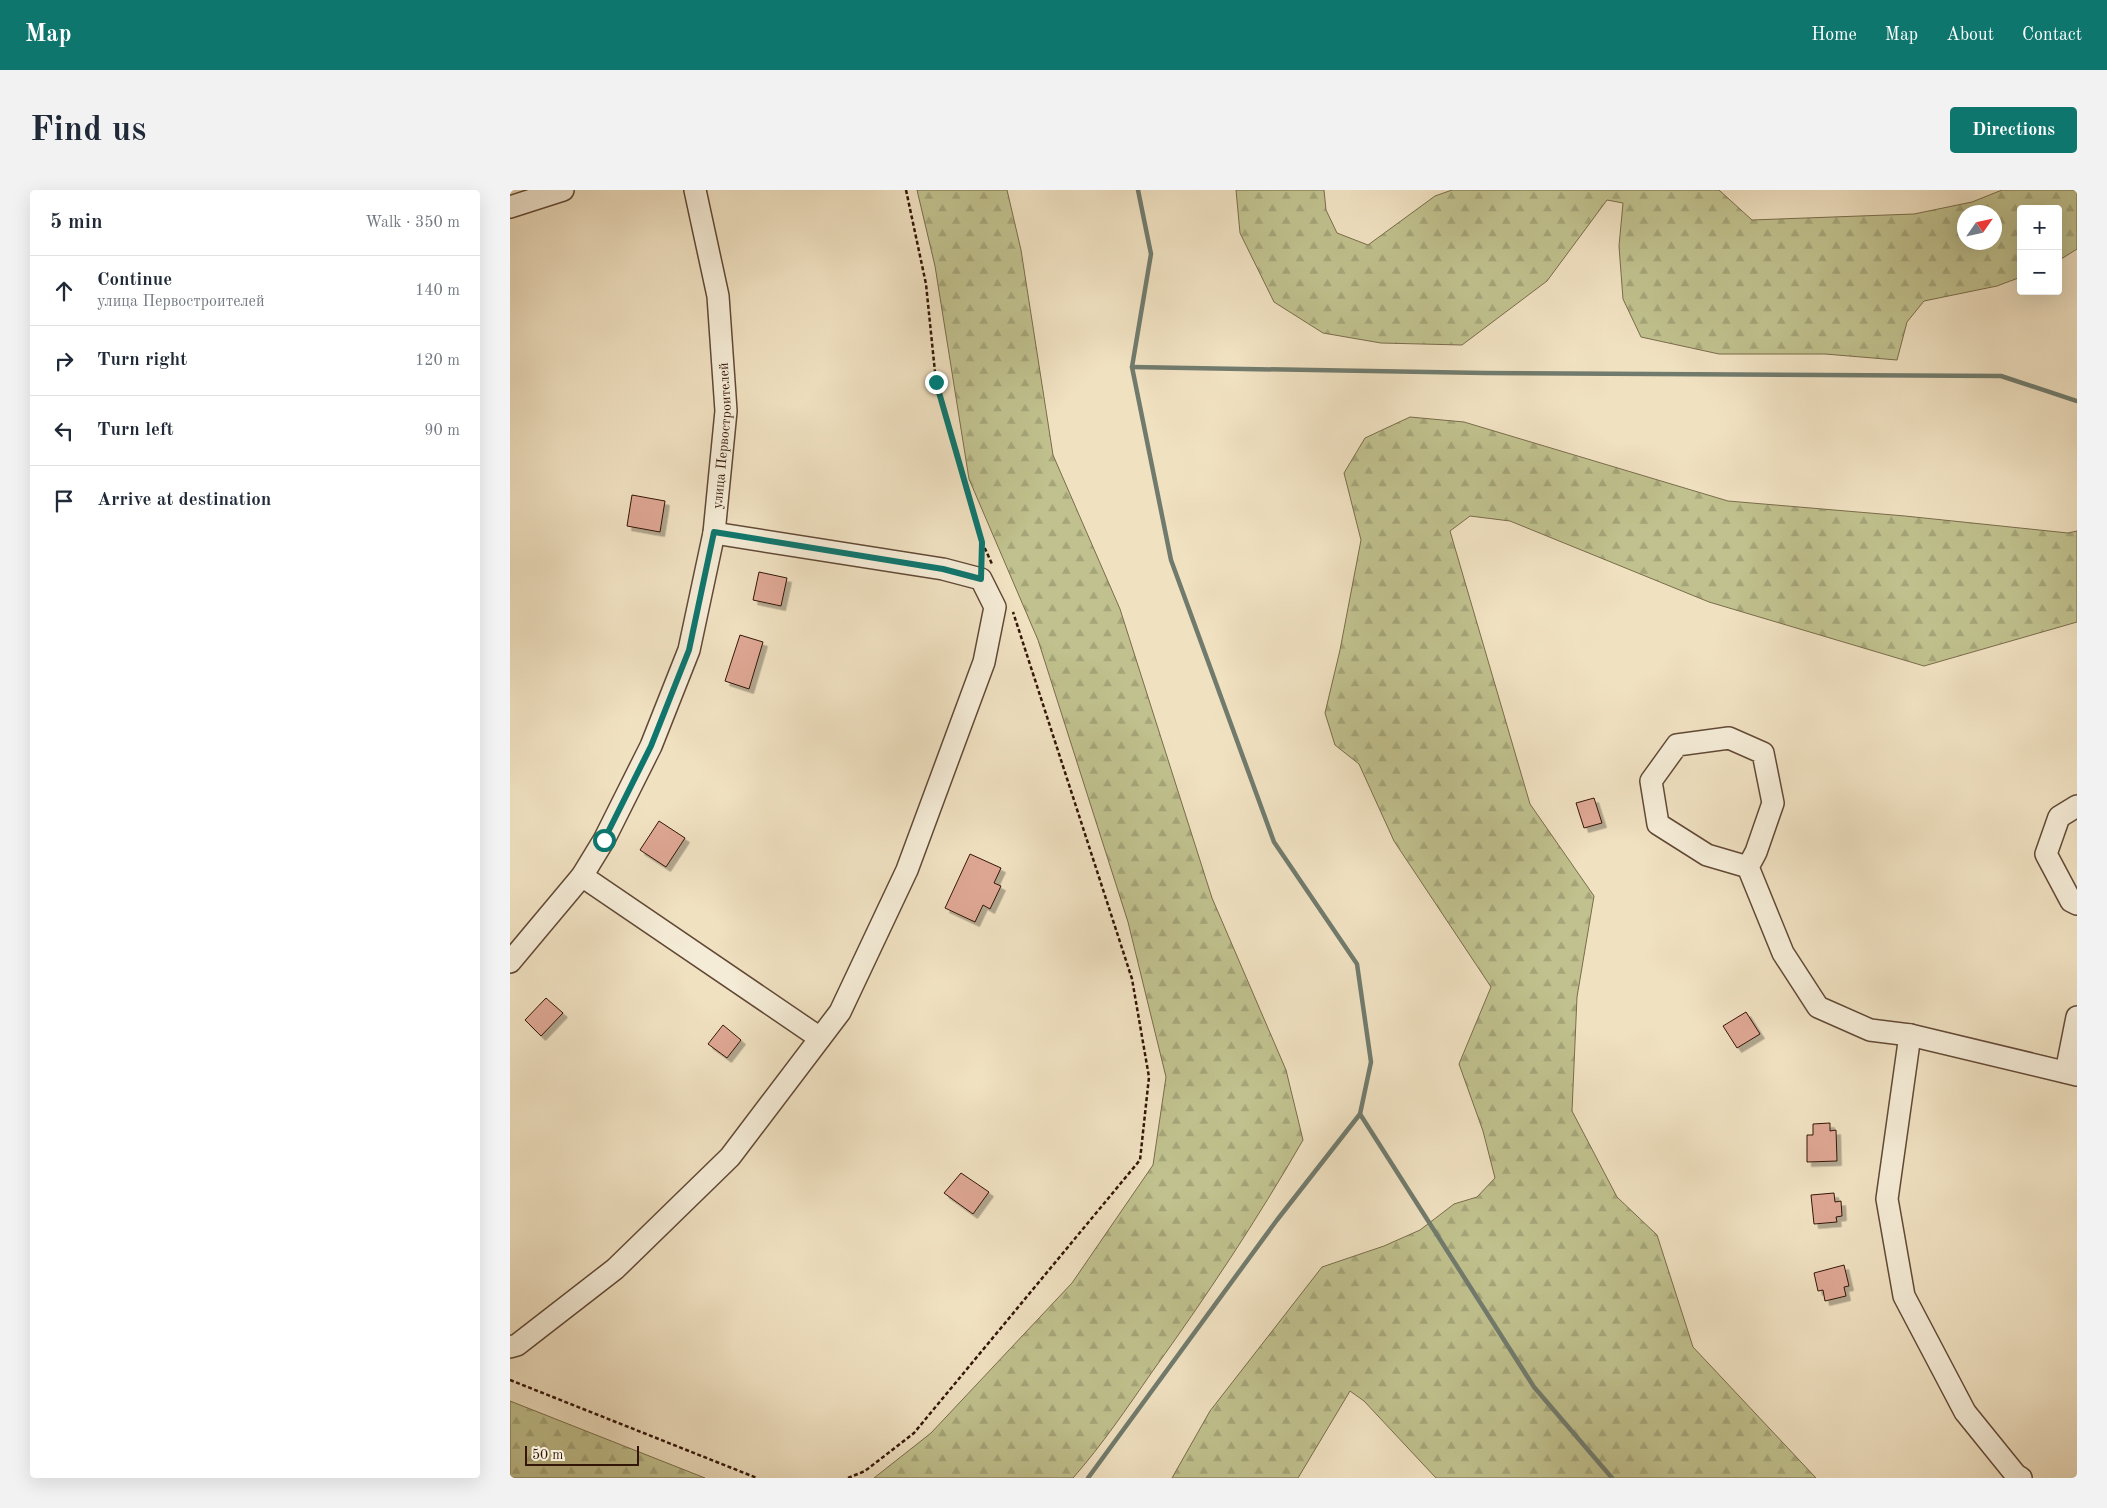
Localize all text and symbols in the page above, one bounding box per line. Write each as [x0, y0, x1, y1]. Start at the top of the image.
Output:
text: Map [25, 23, 72, 47]
text: Home [1811, 26, 1857, 44]
text: Map [1885, 26, 1918, 44]
text: About [1946, 26, 1994, 44]
text: Contact [2022, 26, 2082, 44]
button: Directions [1950, 107, 2077, 153]
text: Find us [30, 113, 146, 148]
north arrow [1957, 205, 2002, 250]
map controls [2017, 205, 2062, 295]
button: + [2017, 205, 2062, 250]
text: 5 min [50, 212, 103, 233]
text: Walk · 350 m [365, 215, 460, 231]
button: − [2017, 250, 2062, 295]
text: Continue [97, 271, 172, 290]
icon: ahead [50, 277, 78, 305]
text: 140 m [415, 283, 460, 299]
text: улица Первостроителей [97, 294, 265, 310]
icon: right [50, 347, 78, 375]
text: Turn right [97, 351, 187, 370]
text: 120 m [415, 353, 460, 369]
street label: улица Первостроителей [710, 362, 734, 510]
route end [925, 371, 948, 394]
icon: left [50, 417, 78, 445]
text: Turn left [97, 421, 174, 440]
text: 90 m [424, 423, 460, 439]
icon: arrive [50, 487, 78, 515]
text: Arrive at destination [97, 491, 271, 510]
route start [593, 829, 616, 852]
scale bar [525, 1443, 639, 1466]
text: 50 m [532, 1448, 563, 1462]

